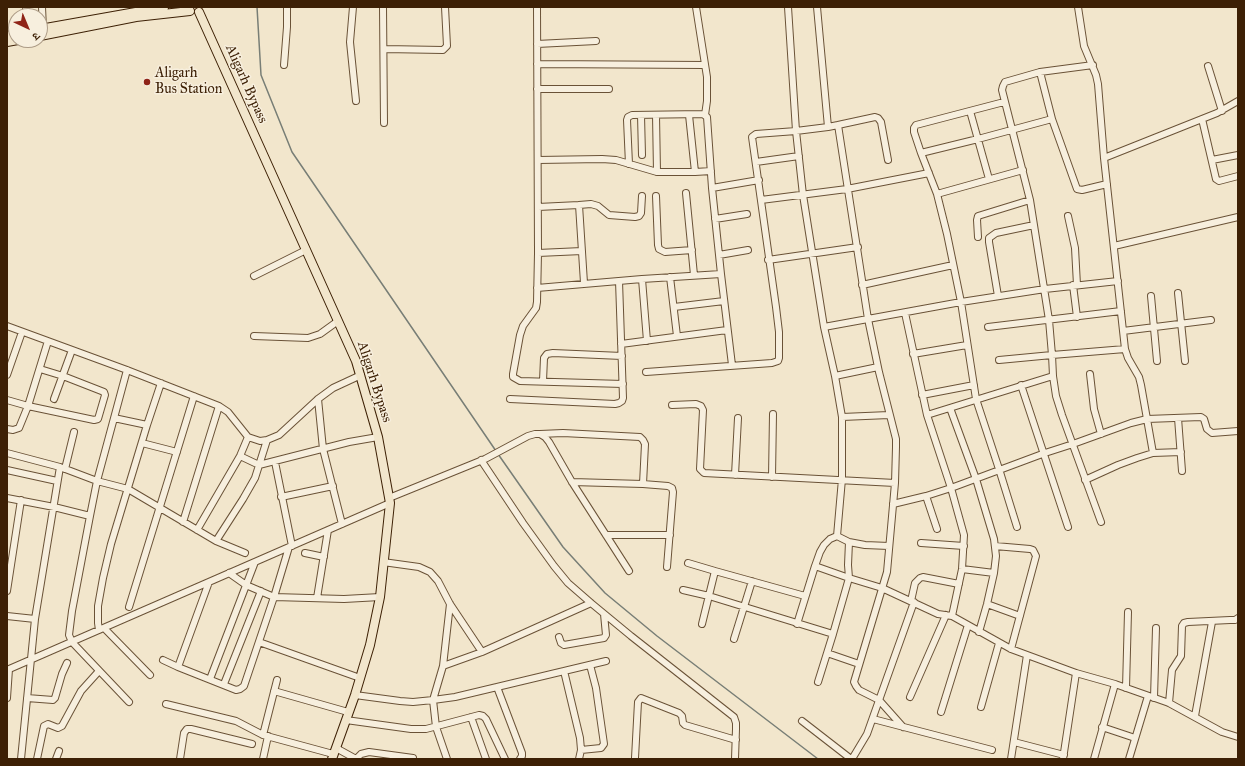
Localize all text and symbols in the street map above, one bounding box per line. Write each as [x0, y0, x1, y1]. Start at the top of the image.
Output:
north arrow [8, 8, 48, 48]
text: उ [29, 30, 43, 43]
street label: Aligarh Bypass [221, 42, 271, 126]
place label: Aligarh Bus Station [155, 66, 222, 98]
marker: Aligarh Bus Station [142, 77, 152, 87]
street label: Aligarh Bypass [353, 339, 395, 425]

